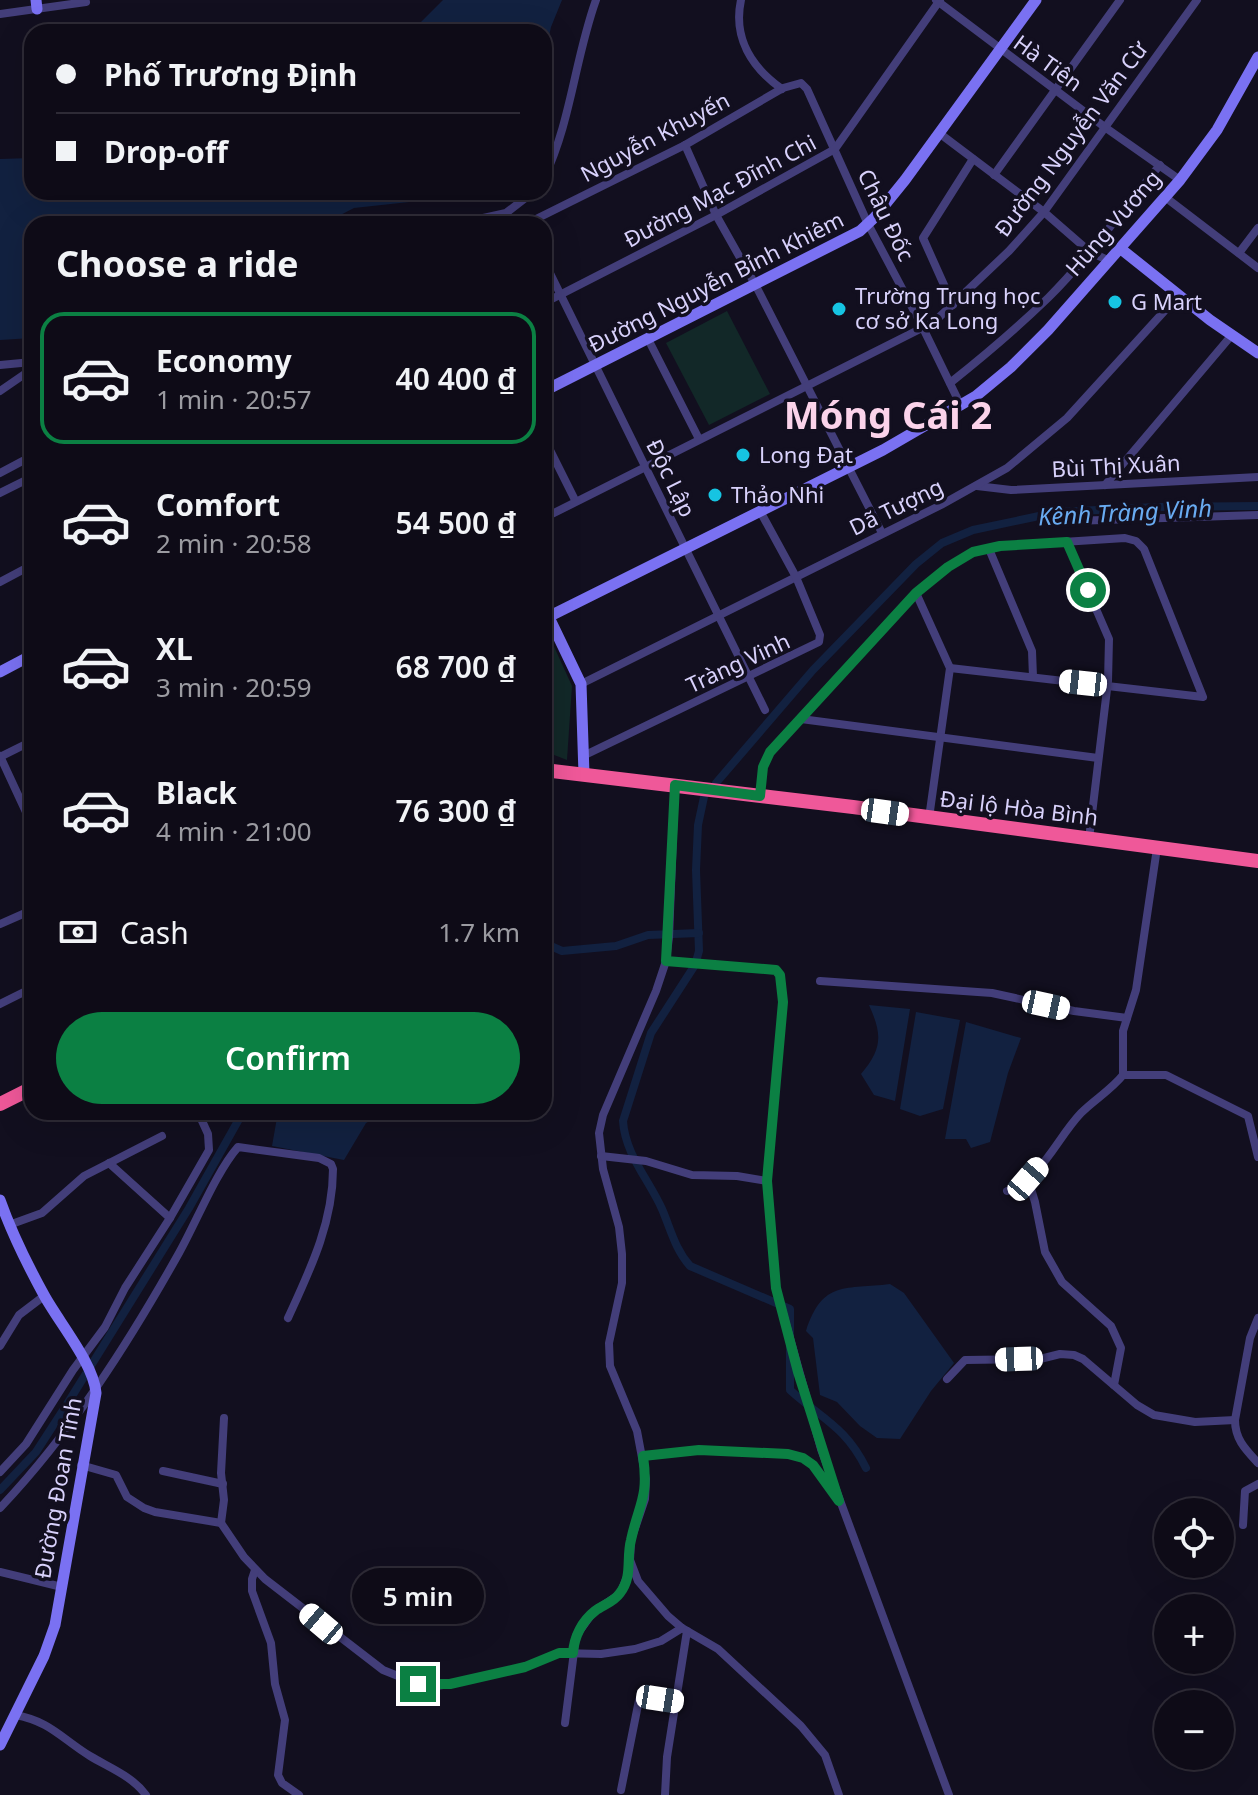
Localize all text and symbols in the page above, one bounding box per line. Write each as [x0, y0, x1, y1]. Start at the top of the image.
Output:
street label: Hà Tiên [1008, 27, 1089, 97]
street label: Đường Nguyễn Văn Cừ [987, 34, 1154, 242]
text: Phố Trương Định [104, 54, 357, 95]
street label: Nguyễn Khuyến [575, 84, 734, 188]
street label: Đường Mạc Đĩnh Chi [618, 127, 821, 254]
text: Drop-off [104, 131, 228, 172]
street label: Châu Đốc [852, 163, 922, 266]
street label: Hùng Vương [1058, 163, 1167, 282]
street label: Đường Nguyễn Bỉnh Khiêm [583, 204, 848, 359]
text: Choose a ride [56, 239, 298, 288]
place label: Trường Trung học cơ sở Ka Long [855, 280, 1041, 335]
place label: G Mart [1131, 286, 1202, 316]
marker: G Mart [1106, 293, 1124, 311]
marker: Trường Trung học cơ sở Ka Long [830, 300, 848, 318]
text: Economy [156, 340, 292, 381]
icon: car [60, 342, 132, 414]
text: 40 400 ₫ [396, 358, 516, 399]
text: 1 min · 20:57 [156, 381, 312, 417]
district label: Móng Cái 2 [784, 388, 992, 440]
street label: Độc Lập [640, 434, 704, 521]
place label: Long Đạt [759, 439, 853, 469]
marker: Long Đạt [734, 446, 752, 464]
street label: Bùi Thị Xuân [1051, 447, 1181, 483]
street label: Dã Tượng [844, 471, 947, 542]
place label: Thảo Nhi [731, 479, 824, 509]
text: Comfort [156, 484, 280, 525]
icon: car [60, 486, 132, 558]
marker: Thảo Nhi [706, 486, 724, 504]
water label: Kênh Tràng Vinh [1037, 490, 1213, 533]
text: 54 500 ₫ [396, 502, 516, 543]
text: 2 min · 20:58 [156, 525, 312, 561]
route start [1070, 572, 1106, 608]
street label: Tràng Vinh [681, 625, 794, 699]
text: XL [156, 628, 193, 669]
icon: car [60, 630, 132, 702]
text: 68 700 ₫ [396, 646, 516, 687]
text: 3 min · 20:59 [156, 669, 312, 705]
car [1058, 669, 1108, 697]
text: Black [156, 772, 237, 813]
icon: car [60, 774, 132, 846]
street label: Đại lộ Hòa Bình [938, 782, 1100, 832]
text: 76 300 ₫ [396, 790, 516, 831]
car [860, 797, 910, 827]
text: 4 min · 21:00 [156, 813, 312, 849]
icon: cash [56, 910, 100, 954]
text: Cash [120, 912, 189, 953]
text: 1.7 km [438, 914, 520, 950]
car [1020, 988, 1072, 1022]
button: Confirm [56, 1012, 520, 1104]
car [1003, 1153, 1053, 1205]
car [995, 1346, 1043, 1372]
street label: Đường Đoan Tĩnh [26, 1395, 88, 1581]
map controls [1154, 1498, 1234, 1770]
button: locate [1154, 1498, 1234, 1578]
callout: 5 min [352, 1568, 484, 1624]
text: 5 min [383, 1578, 453, 1614]
button: + [1154, 1594, 1234, 1674]
car [295, 1599, 347, 1649]
route end [400, 1666, 436, 1702]
car [634, 1683, 686, 1715]
button: − [1154, 1690, 1234, 1770]

